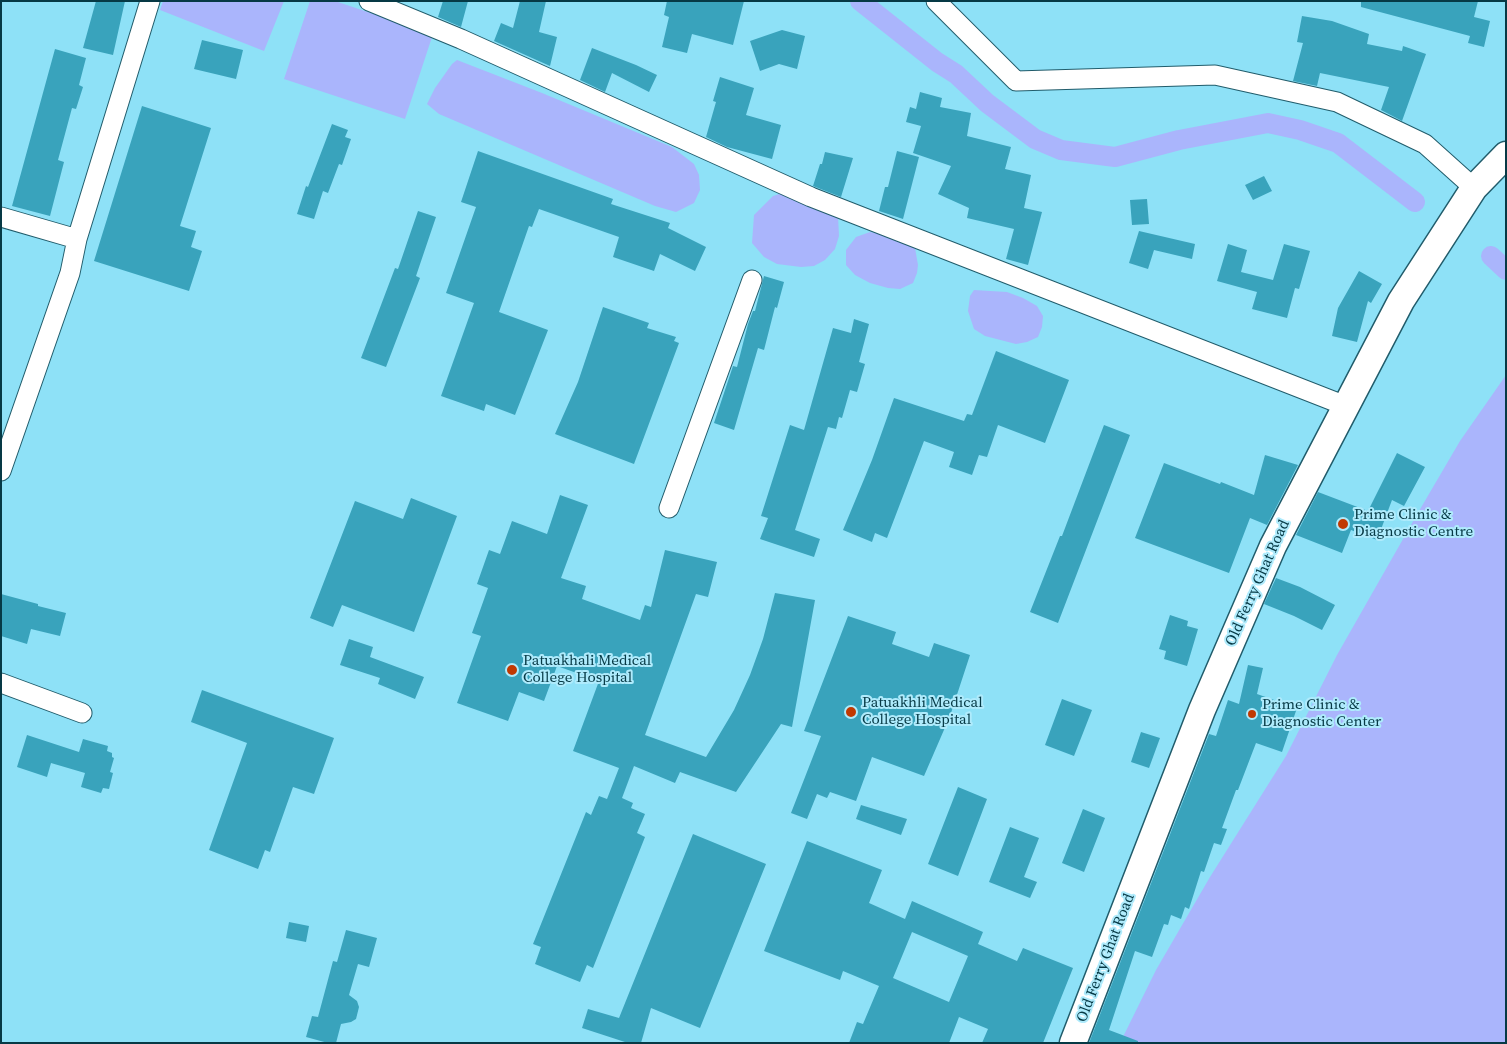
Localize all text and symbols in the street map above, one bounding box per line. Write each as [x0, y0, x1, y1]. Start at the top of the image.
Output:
place label: Prime Clinic & Diagnostic Centre [1354, 506, 1473, 541]
street label: Old Ferry Ghat Road [1222, 517, 1294, 649]
marker: Prime Clinic & Diagnostic Centre [1336, 517, 1350, 531]
place label: Patuakhali Medical College Hospital [523, 652, 651, 687]
marker: Patuakhali Medical College Hospital [505, 663, 519, 677]
place label: Patuakhli Medical College Hospital [862, 694, 983, 729]
place label: Prime Clinic & Diagnostic Center [1262, 696, 1381, 731]
marker: Patuakhli Medical College Hospital [844, 705, 858, 719]
marker: Prime Clinic & Diagnostic Center [1246, 708, 1258, 720]
street label: Old Ferry Ghat Road [1073, 891, 1139, 1025]

